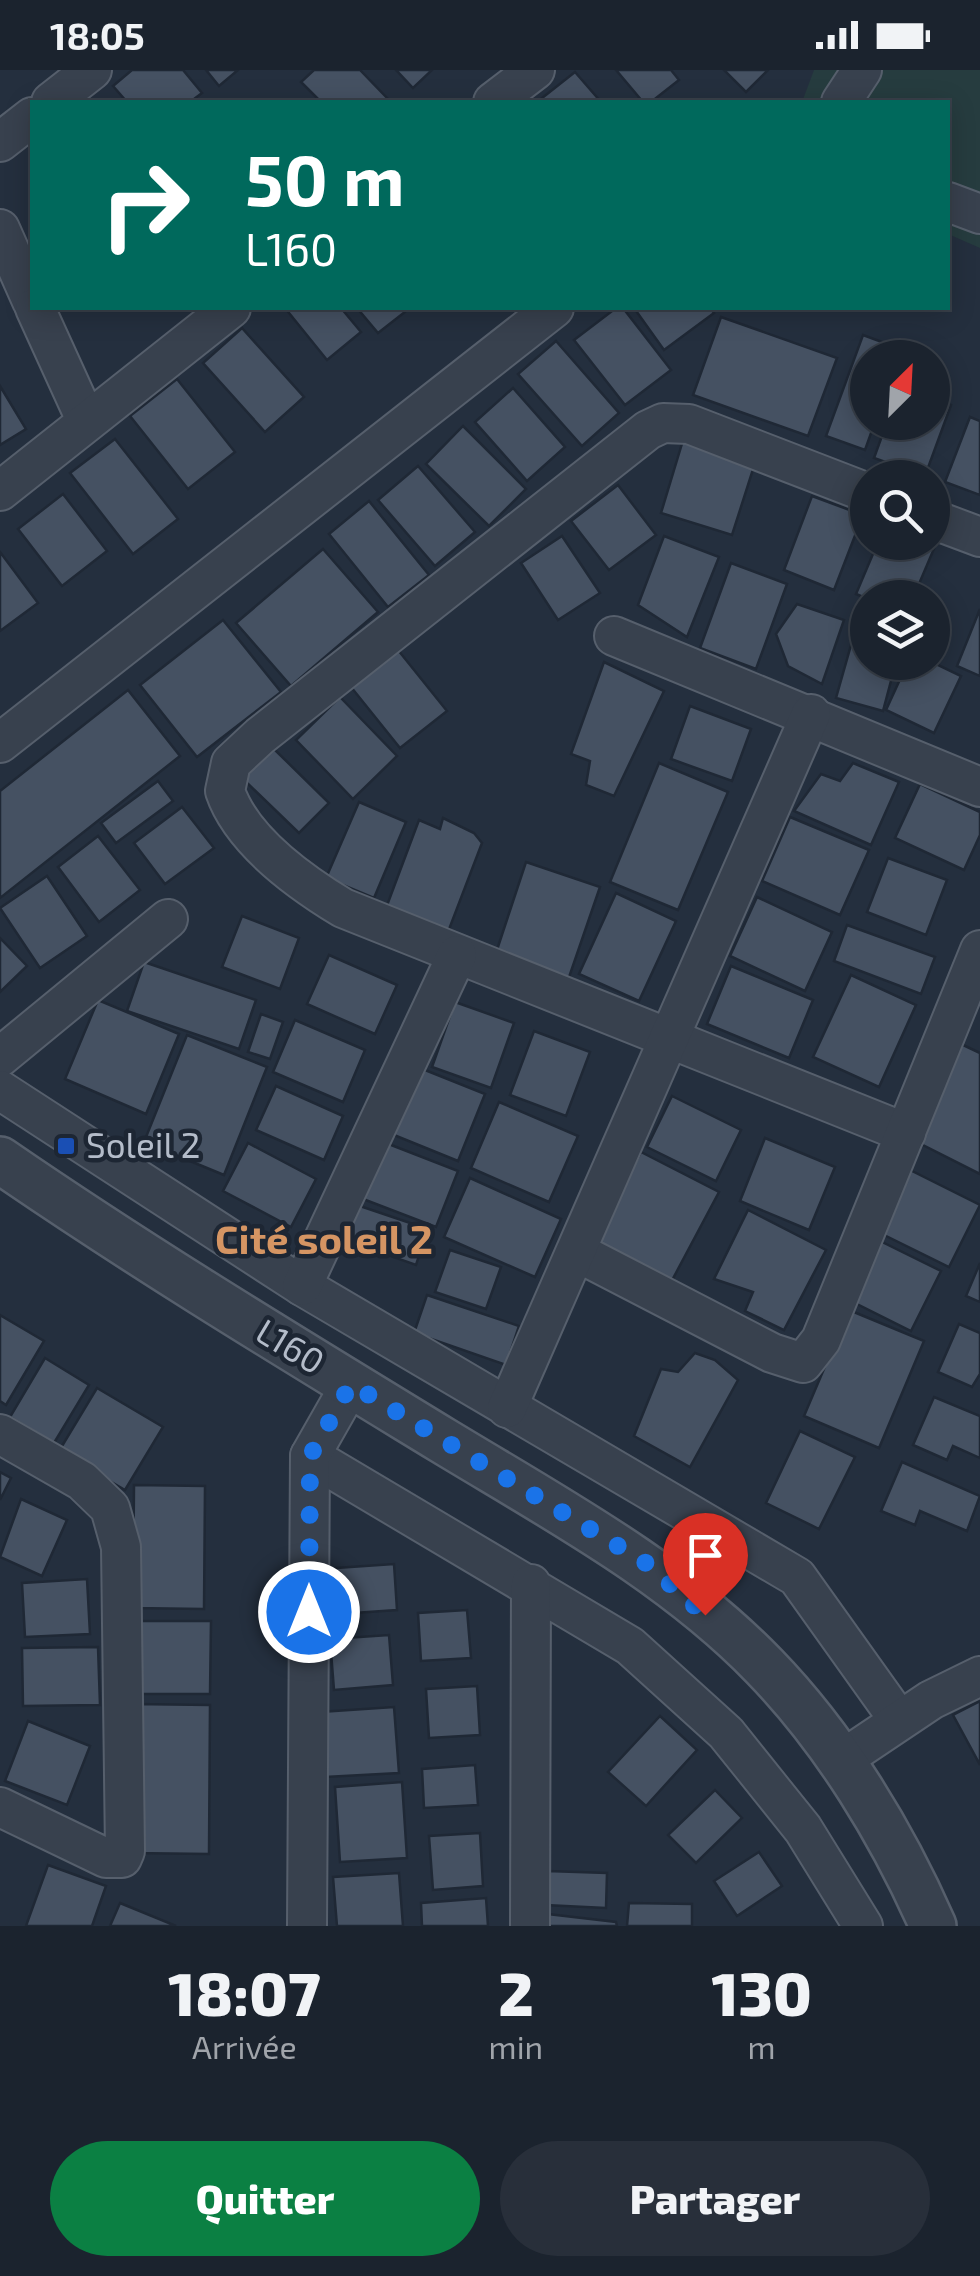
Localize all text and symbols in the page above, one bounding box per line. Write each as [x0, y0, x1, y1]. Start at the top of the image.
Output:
text: 18:05 [50, 12, 145, 58]
text: 50 m [245, 136, 405, 220]
icon: right [80, 140, 210, 270]
text: L160 [245, 221, 337, 275]
north arrow [850, 340, 950, 440]
map controls [850, 340, 950, 680]
button: search [850, 460, 950, 560]
button: layers [850, 580, 950, 680]
place label: Soleil 2 [86, 1123, 200, 1165]
marker: Soleil 2 [55, 1135, 77, 1157]
district label: Cité soleil 2 [215, 1214, 433, 1262]
street label: L160 [250, 1309, 333, 1382]
pin [663, 1513, 748, 1616]
icon: arrive [678, 1528, 733, 1583]
position arrow [257, 1560, 361, 1664]
text: 18:07 [168, 1956, 320, 2028]
text: 2 [498, 1956, 534, 2028]
text: 130 [711, 1956, 812, 2028]
text: Arrivée [192, 2027, 297, 2065]
text: min [489, 2027, 543, 2065]
text: m [748, 2027, 776, 2065]
button: Quitter [50, 2141, 480, 2256]
button: Partager [500, 2141, 930, 2256]

